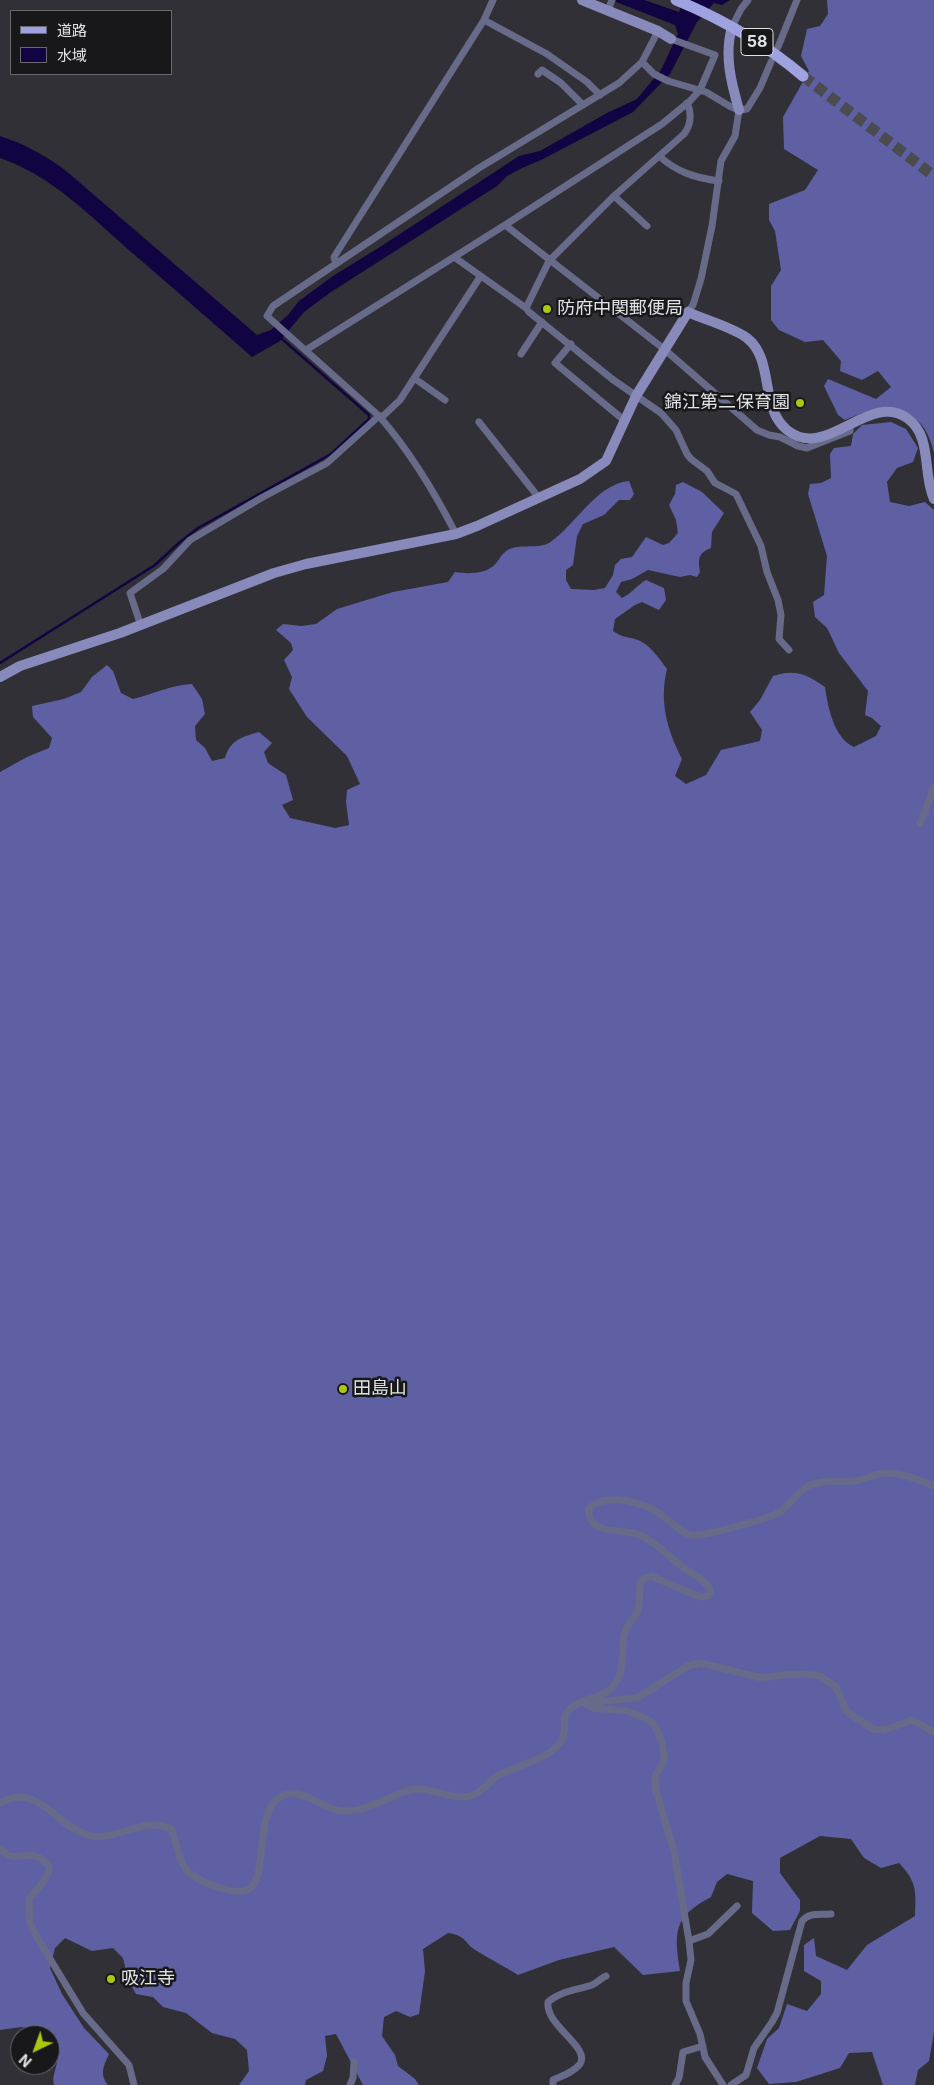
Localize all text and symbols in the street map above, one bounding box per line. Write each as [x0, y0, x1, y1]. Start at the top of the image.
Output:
legend [10, 10, 172, 75]
text: 道路 [57, 21, 87, 40]
road number: 58 [741, 28, 773, 56]
text: 水域 [57, 46, 87, 65]
place label: 防府中関郵便局 [557, 298, 683, 320]
marker: 防府中関郵便局 [541, 303, 553, 315]
place label: 錦江第二保育園 [664, 392, 790, 414]
marker: 錦江第二保育園 [794, 397, 806, 409]
place label: 田島山 [353, 1378, 407, 1400]
marker: 田島山 [337, 1383, 349, 1395]
place label: 吸江寺 [121, 1968, 175, 1990]
marker: 吸江寺 [105, 1973, 117, 1985]
north arrow [10, 2025, 60, 2075]
text: N [16, 2051, 35, 2071]

